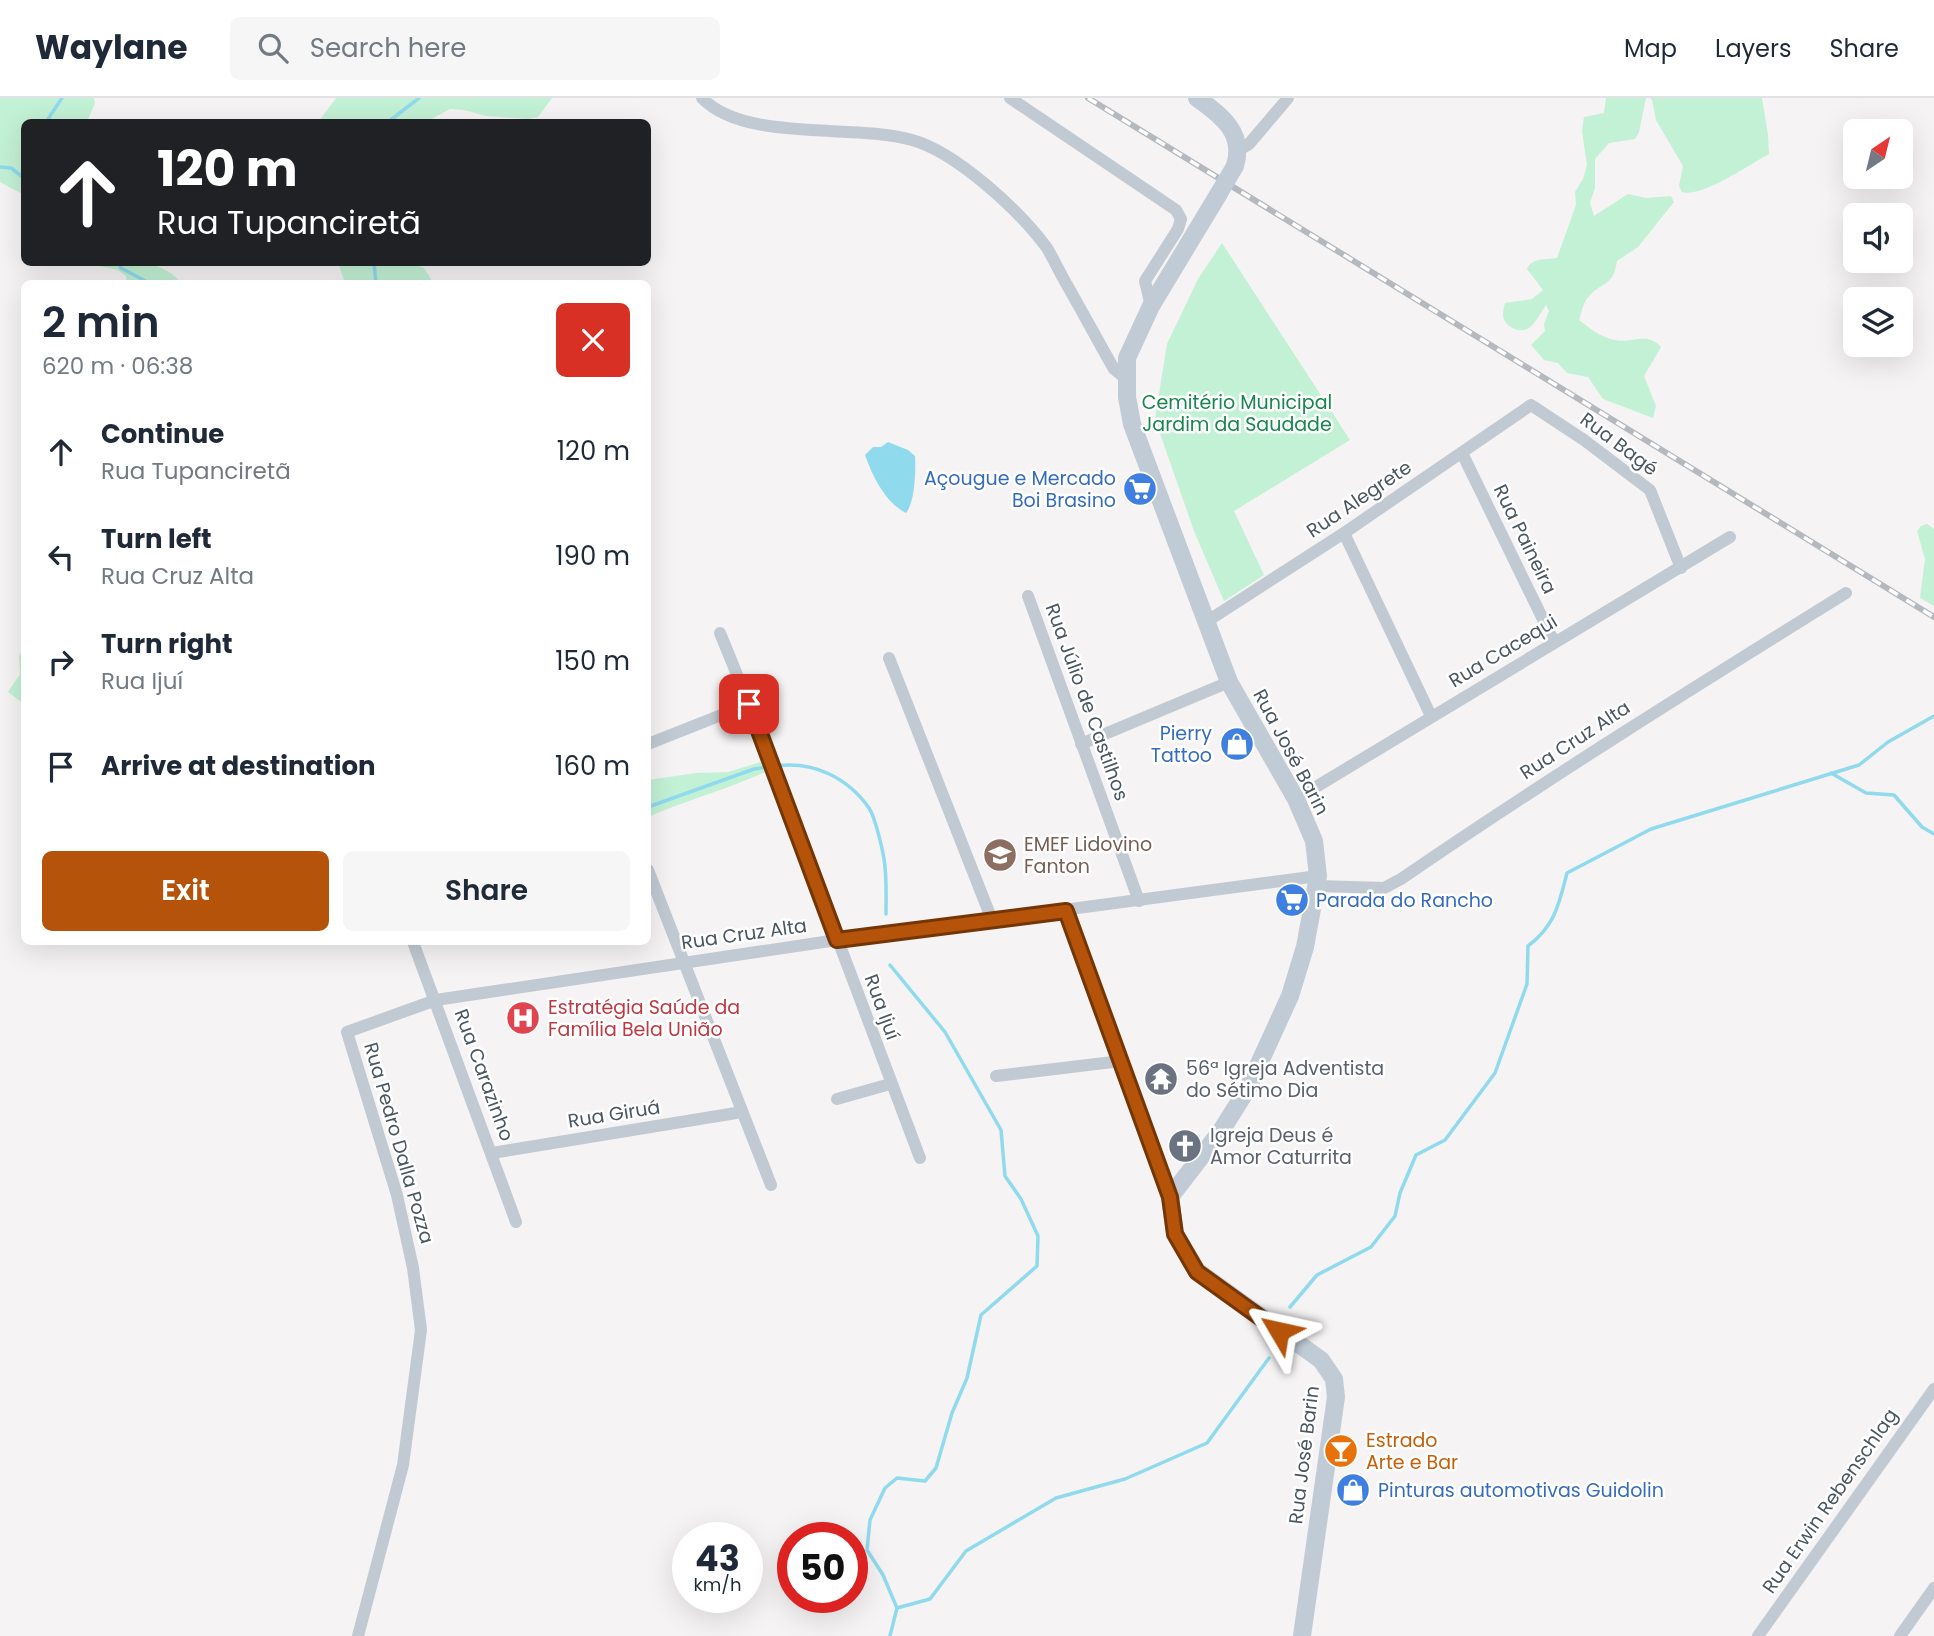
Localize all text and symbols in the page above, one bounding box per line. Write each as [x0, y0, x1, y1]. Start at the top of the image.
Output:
search box [230, 17, 720, 80]
text: Waylane [35, 24, 188, 71]
icon: search [254, 29, 292, 67]
text: Search here [310, 30, 466, 66]
text: Map [1624, 32, 1677, 65]
text: Layers [1715, 32, 1791, 65]
text: Share [1829, 32, 1899, 65]
north arrow [1843, 119, 1913, 189]
map controls [1843, 119, 1913, 357]
text: 120 m [157, 135, 298, 203]
icon: ahead [42, 147, 133, 238]
text: Rua Tupanciretã [157, 200, 421, 245]
button: sound [1843, 203, 1913, 273]
button: layers [1843, 287, 1913, 357]
text: 2 min [42, 293, 160, 352]
button: close [556, 303, 630, 377]
text: 620 m · 06:38 [42, 350, 193, 382]
park label: Cemitério Municipal Jardim da Saudade [1142, 389, 1332, 438]
street label: Rua Bagé [1575, 406, 1663, 482]
text: Continue [101, 416, 224, 452]
icon: ahead [42, 433, 80, 471]
text: 120 m [557, 433, 630, 469]
street label: Rua Alegrete [1301, 454, 1417, 544]
text: Rua Tupanciretã [101, 455, 291, 487]
place label: Açougue e Mercado Boi Brasino [924, 465, 1116, 514]
supermarket icon: Açougue e Mercado Boi Brasino [1121, 470, 1159, 508]
street label: Rua Paineira [1487, 480, 1563, 598]
text: Turn left [101, 521, 212, 557]
icon: left [42, 538, 80, 576]
text: 190 m [555, 538, 630, 574]
text: Rua Cruz Alta [101, 560, 254, 592]
street label: Rua Júlio de Castilhos [1039, 600, 1135, 804]
street label: Rua Cacequi [1444, 608, 1562, 694]
text: Turn right [101, 626, 233, 662]
icon: right [42, 643, 80, 681]
text: 150 m [555, 643, 630, 679]
text: Rua Ijuí [101, 665, 183, 697]
pin [719, 674, 779, 734]
street label: Rua José Barin [1246, 684, 1336, 820]
icon: arrive [730, 685, 768, 723]
street label: Rua Cruz Alta [1515, 694, 1635, 786]
place label: Pierry Tattoo [1151, 720, 1212, 769]
shop icon: Pierry Tattoo [1218, 725, 1256, 763]
icon: arrive [42, 748, 80, 786]
text: Arrive at destination [101, 748, 376, 784]
text: 160 m [555, 748, 630, 784]
place label: EMEF Lidovino Fanton [1024, 831, 1152, 880]
school or university icon: EMEF Lidovino Fanton [981, 836, 1019, 874]
button: Exit [42, 851, 329, 931]
button: Share [343, 851, 630, 931]
supermarket icon: Parada do Rancho [1273, 881, 1311, 919]
place label: Parada do Rancho [1316, 887, 1493, 914]
street label: Rua Cruz Alta [679, 912, 809, 956]
street label: Rua Ijuí [858, 970, 906, 1044]
place label: Estratégia Saúde da Família Bela União [548, 994, 740, 1043]
hospital icon: Estratégia Saúde da Família Bela União [504, 999, 542, 1037]
street label: Rua Carazinho [448, 1005, 520, 1145]
street label: Rua Pedro Dalla Pozza [357, 1039, 441, 1247]
place label: 56ª Igreja Adventista do Sétimo Dia [1186, 1055, 1384, 1104]
temple icon: 56ª Igreja Adventista do Sétimo Dia [1142, 1060, 1180, 1098]
street label: Rua Giruá [566, 1093, 662, 1135]
place label: Igreja Deus é Amor Caturrita [1210, 1122, 1352, 1171]
church icon: Igreja Deus é Amor Caturrita [1166, 1127, 1204, 1165]
position arrow [1242, 1294, 1316, 1368]
street label: Rua José Barin [1282, 1384, 1326, 1526]
street label: Rua Erwin Rebenschlag [1756, 1403, 1904, 1599]
place label: Estrado Arte e Bar [1366, 1427, 1458, 1476]
bar icon: Estrado Arte e Bar [1322, 1432, 1360, 1470]
shop icon: Pinturas automotivas Guidolin [1334, 1471, 1372, 1509]
place label: Pinturas automotivas Guidolin [1378, 1477, 1664, 1504]
speed limit sign: 50 [777, 1522, 868, 1613]
text: 43 [695, 1534, 740, 1583]
text: km/h [694, 1572, 741, 1597]

